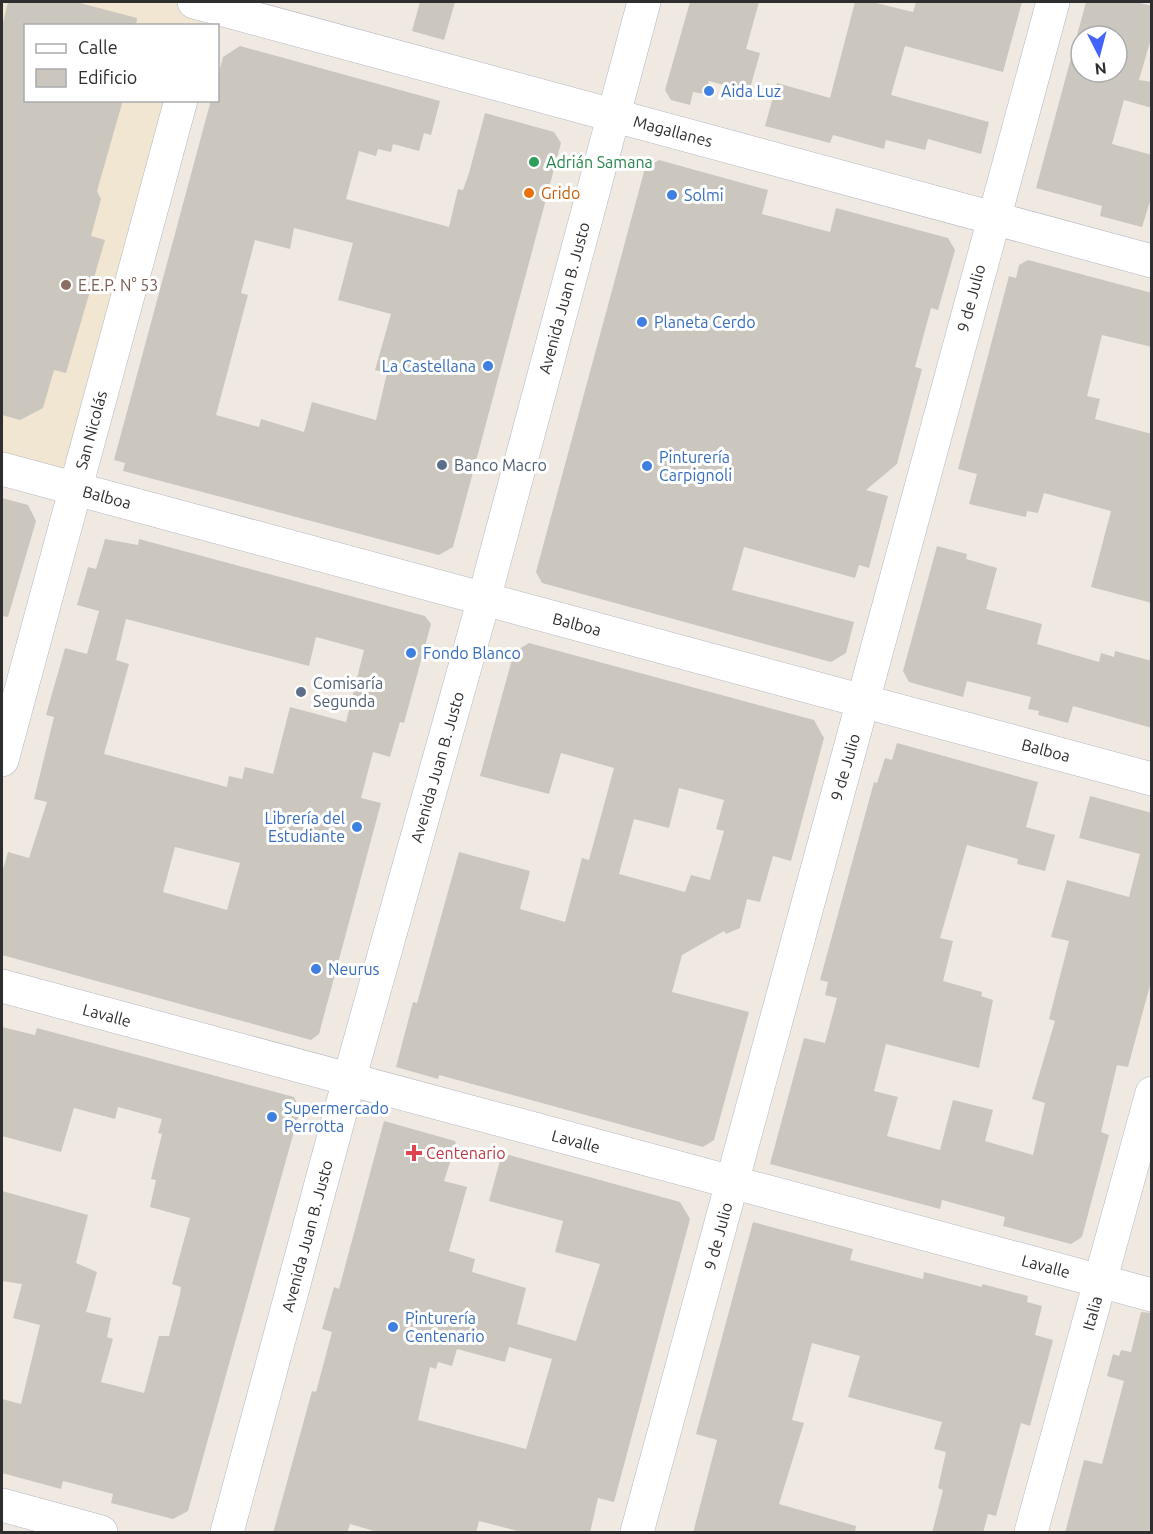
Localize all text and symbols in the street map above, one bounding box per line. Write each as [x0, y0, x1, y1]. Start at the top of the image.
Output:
legend [24, 24, 219, 102]
north arrow [1069, 24, 1129, 84]
text: Calle [78, 37, 118, 57]
text: N [1094, 59, 1107, 78]
text: Edificio [78, 67, 137, 87]
place label: Aida Luz [721, 82, 781, 100]
marker: Aida Luz [702, 84, 716, 98]
street label: Magallanes [631, 112, 715, 150]
place label: Adrián Samana [546, 153, 653, 171]
marker: Adrián Samana [527, 155, 541, 169]
place label: Grido [541, 184, 580, 202]
marker: Grido [522, 186, 536, 200]
place label: Solmi [684, 186, 724, 204]
marker: Solmi [665, 188, 679, 202]
street label: Avenida Juan B. Justo [535, 220, 593, 376]
street label: 9 de Julio [953, 262, 989, 334]
place label: E.E.P. N° 53 [78, 276, 158, 294]
marker: E.E.P. N° 53 [59, 278, 73, 292]
place label: Planeta Cerdo [654, 313, 756, 331]
marker: Planeta Cerdo [635, 315, 649, 329]
place label: La Castellana [382, 357, 476, 375]
marker: La Castellana [481, 359, 495, 373]
street label: San Nicolás [72, 389, 110, 471]
place label: Pinturería Carpignoli [659, 448, 732, 484]
place label: Banco Macro [454, 456, 547, 474]
marker: Banco Macro [435, 458, 449, 472]
marker: Pinturería Carpignoli [640, 459, 654, 473]
street label: Balboa [81, 482, 133, 512]
street label: Balboa [551, 609, 603, 639]
place label: Fondo Blanco [423, 644, 521, 662]
marker: Fondo Blanco [404, 646, 418, 660]
place label: Comisaría Segunda [313, 674, 383, 710]
marker: Comisaría Segunda [294, 685, 308, 699]
street label: Avenida Juan B. Justo [407, 689, 467, 845]
street label: 9 de Julio [827, 731, 863, 803]
street label: Balboa [1020, 735, 1072, 765]
place label: Librería del Estudiante [265, 809, 345, 845]
marker: Librería del Estudiante [350, 820, 364, 834]
place label: Neurus [328, 960, 380, 978]
marker: Neurus [309, 962, 323, 976]
street label: Lavalle [81, 1000, 133, 1030]
place label: Supermercado Perrotta [284, 1099, 389, 1135]
marker: Supermercado Perrotta [265, 1110, 279, 1124]
street label: Lavalle [550, 1126, 602, 1156]
place label: Centenario [426, 1144, 506, 1162]
marker: Centenario [407, 1146, 421, 1160]
street label: Avenida Juan B. Justo [278, 1158, 336, 1314]
street label: 9 de Julio [700, 1200, 736, 1272]
street label: Lavalle [1020, 1251, 1072, 1281]
street label: Italia [1079, 1294, 1105, 1332]
place label: Pinturería Centenario [405, 1309, 485, 1345]
marker: Pinturería Centenario [386, 1320, 400, 1334]

